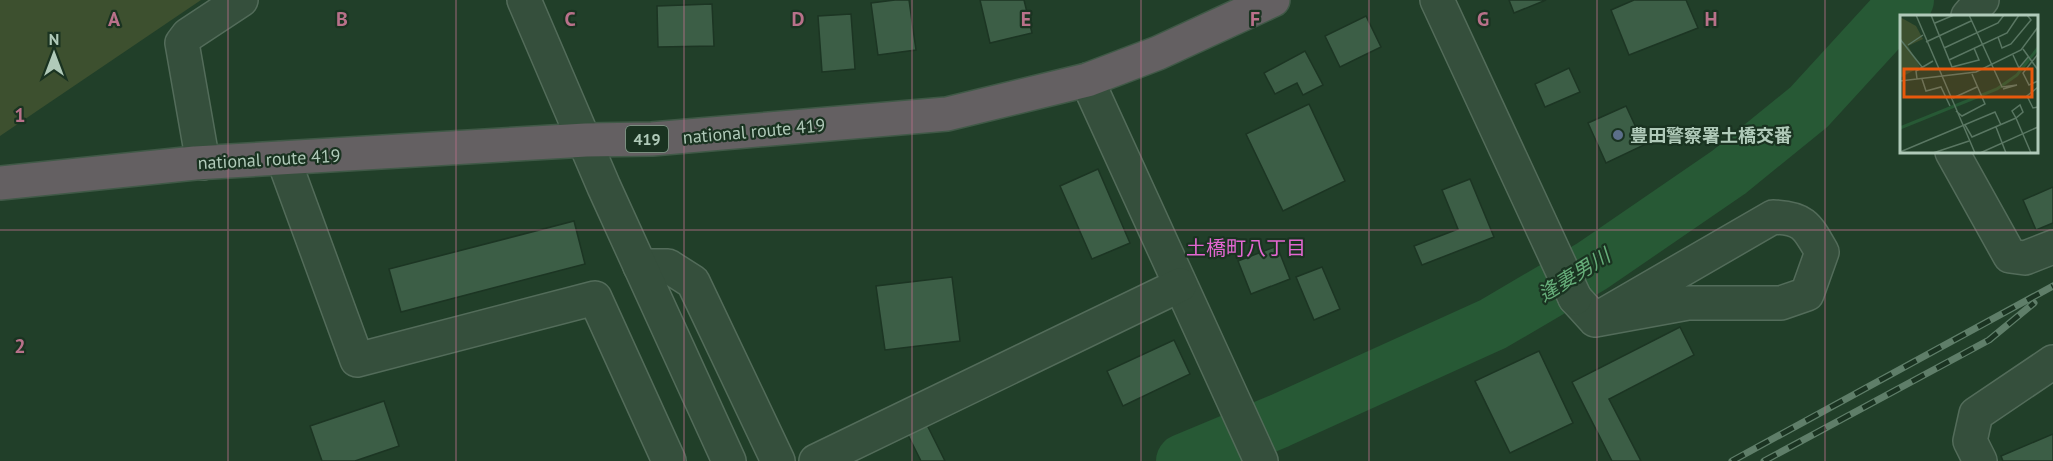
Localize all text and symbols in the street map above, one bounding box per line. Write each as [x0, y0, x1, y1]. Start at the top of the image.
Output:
text: A [108, 6, 121, 32]
text: B [336, 6, 348, 32]
text: C [564, 6, 576, 32]
text: D [792, 6, 805, 32]
text: E [1021, 6, 1031, 32]
text: F [1250, 6, 1260, 32]
text: G [1477, 6, 1489, 32]
text: H [1704, 6, 1718, 32]
inset map [1900, 15, 2038, 153]
north arrow [24, 24, 84, 84]
text: N [49, 29, 59, 49]
text: 1 [14, 102, 26, 128]
street label: national route 419 [682, 113, 826, 149]
place label: 豊田警察署土橋交番 [1630, 124, 1792, 147]
road number: 419 [626, 126, 668, 152]
marker: 豊田警察署土橋交番 [1611, 128, 1625, 142]
street label: national route 419 [197, 144, 341, 174]
district label: 土橋町八丁目 [1186, 235, 1306, 261]
water label: 逢妻男川 [1533, 242, 1617, 307]
text: 2 [14, 333, 26, 359]

